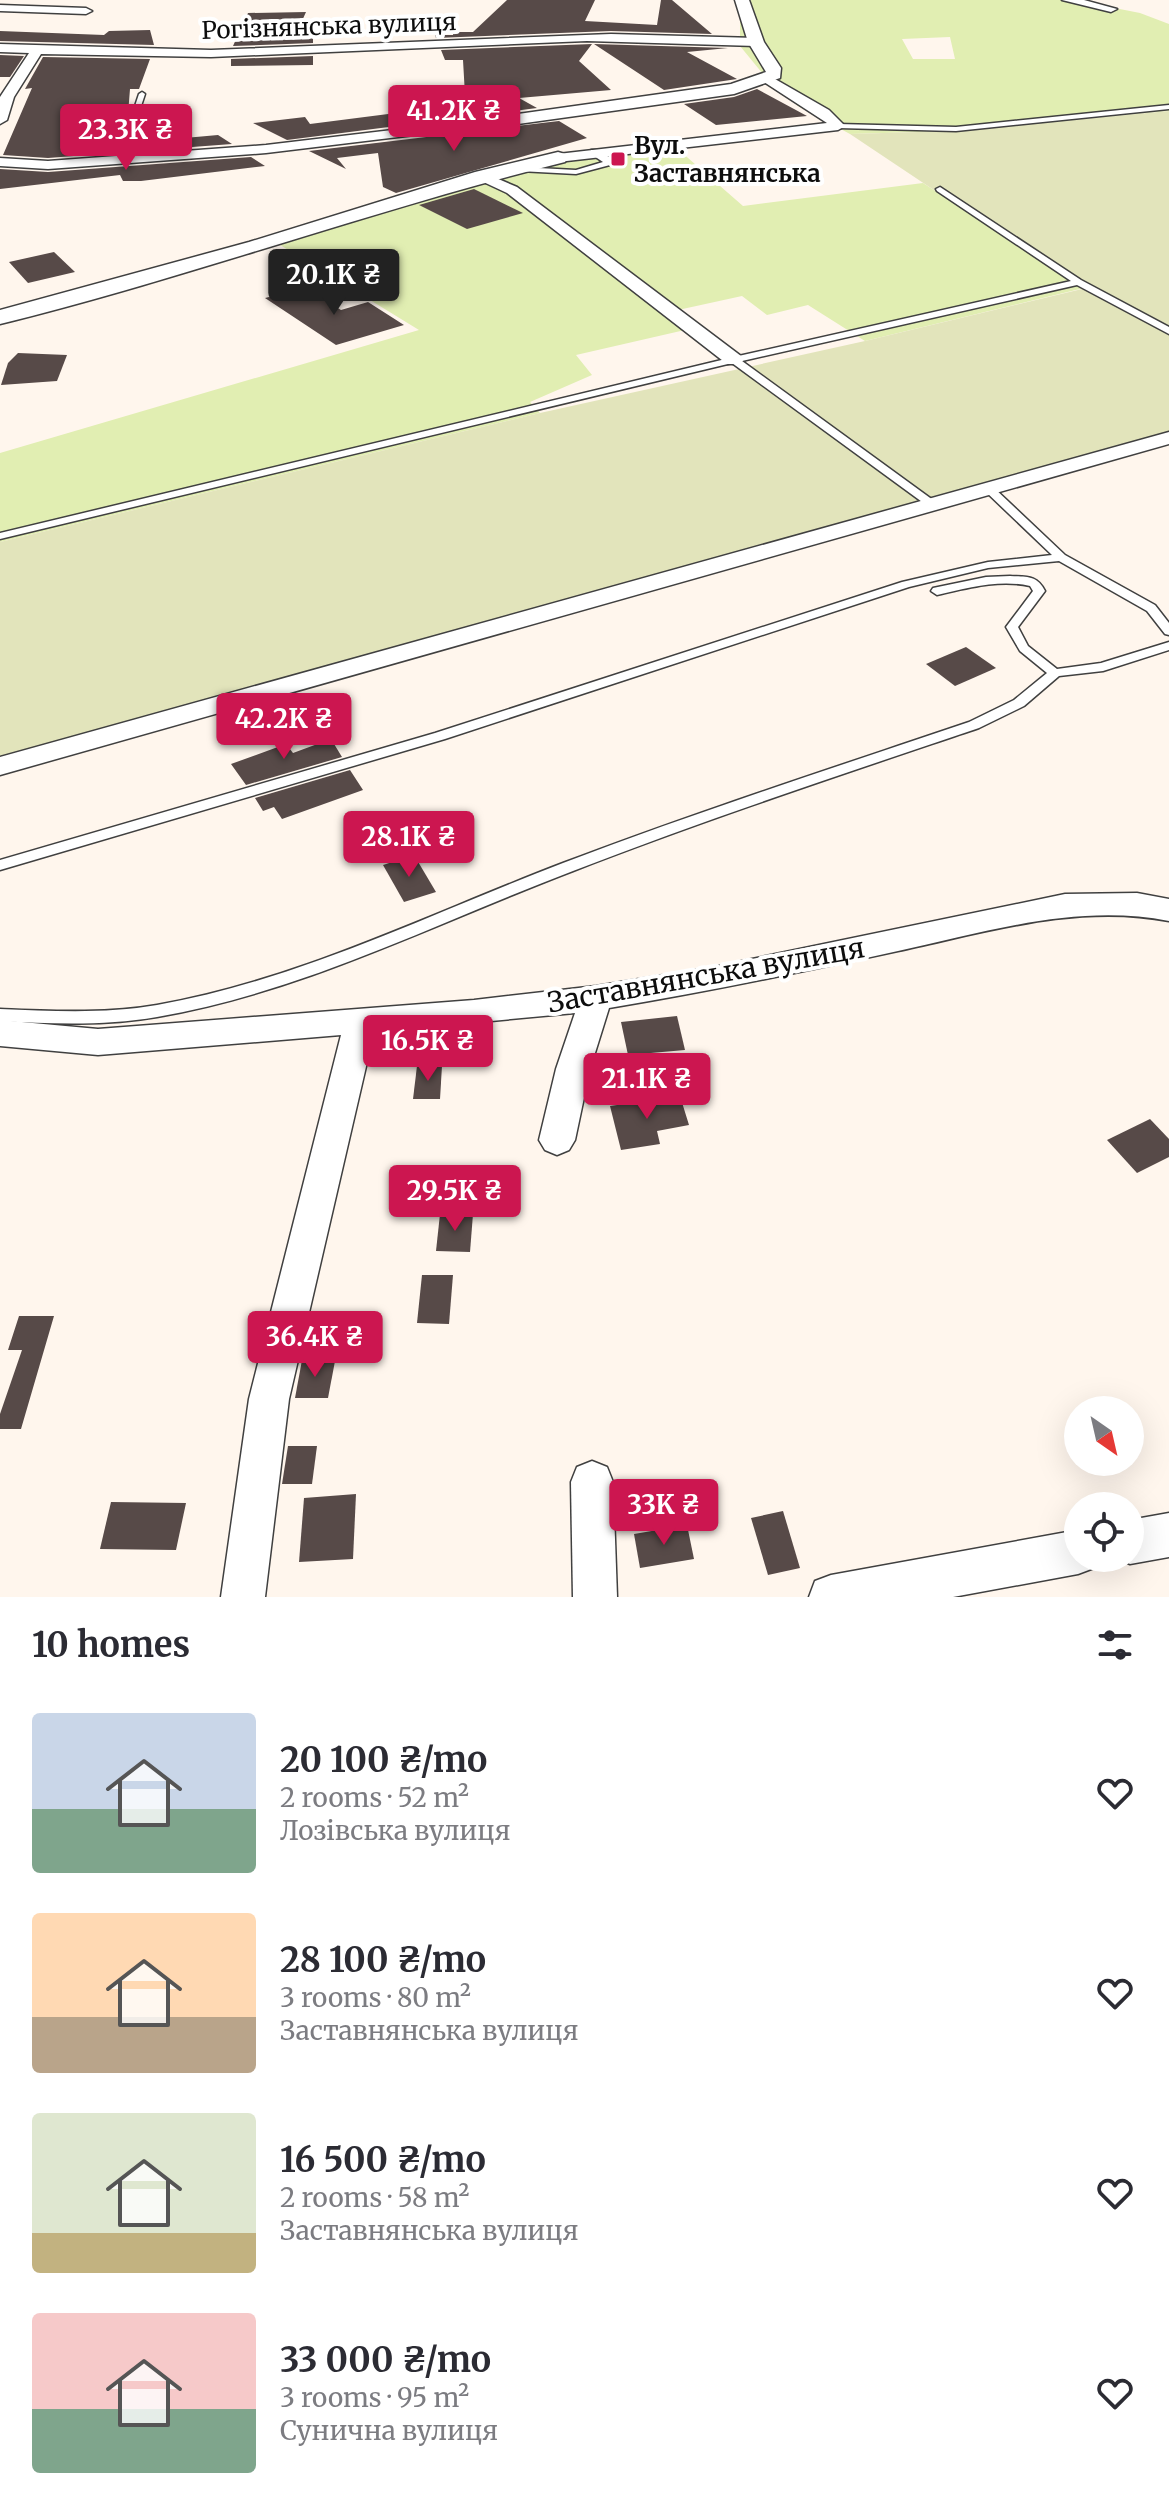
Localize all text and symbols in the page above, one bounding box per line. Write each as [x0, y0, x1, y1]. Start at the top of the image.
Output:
street label: Рогізнянська вулиця [201, 6, 457, 46]
pin: 41.2K ₴ [380, 85, 528, 153]
text: 41.2K ₴ [406, 94, 502, 127]
pin: 23.3K ₴ [52, 104, 200, 172]
text: 23.3K ₴ [78, 113, 174, 146]
place label: Вул. Заставнянська [634, 130, 821, 189]
marker: Вул. Заставнянська [609, 150, 627, 168]
pin: 20.1K ₴ [260, 249, 408, 317]
text: 20.1K ₴ [286, 258, 382, 291]
pin: 42.2K ₴ [210, 693, 358, 761]
text: 42.2K ₴ [234, 702, 334, 735]
pin: 28.1K ₴ [335, 811, 483, 879]
text: 28.1K ₴ [361, 820, 457, 853]
street label: Заставнянська вулиця [545, 929, 867, 1021]
pin: 16.5K ₴ [354, 1015, 502, 1083]
text: 16.5K ₴ [381, 1024, 475, 1057]
pin: 21.1K ₴ [573, 1053, 721, 1121]
text: 21.1K ₴ [601, 1062, 693, 1095]
pin: 29.5K ₴ [381, 1165, 529, 1233]
text: 29.5K ₴ [407, 1174, 503, 1207]
pin: 36.4K ₴ [241, 1311, 389, 1379]
text: 36.4K ₴ [266, 1320, 364, 1353]
north arrow [1064, 1396, 1144, 1476]
map controls [1064, 1396, 1144, 1572]
pin: 33K ₴ [608, 1479, 720, 1547]
text: 33K ₴ [627, 1488, 701, 1521]
button: locate [1064, 1492, 1144, 1572]
icon: filters [1093, 1623, 1137, 1667]
text: 10 homes [32, 1624, 190, 1666]
text: 20 100 ₴/mo [280, 1739, 487, 1781]
icon: home [96, 1745, 192, 1841]
icon: heart [1093, 1771, 1137, 1815]
text: 2 rooms · 52 m² [280, 1781, 469, 1814]
text: Лозівська вулиця [280, 1814, 510, 1847]
text: 28 100 ₴/mo [280, 1939, 486, 1981]
icon: home [96, 1945, 192, 2041]
icon: heart [1093, 1971, 1137, 2015]
text: 3 rooms · 80 m² [280, 1981, 471, 2014]
text: Заставнянська вулиця [280, 2014, 578, 2047]
text: 16 500 ₴/mo [280, 2139, 486, 2181]
icon: home [96, 2145, 192, 2241]
icon: heart [1093, 2171, 1137, 2215]
text: 2 rooms · 58 m² [280, 2181, 469, 2214]
text: Заставнянська вулиця [280, 2214, 578, 2247]
text: 33 000 ₴/mo [280, 2339, 491, 2381]
icon: home [96, 2345, 192, 2441]
icon: heart [1093, 2371, 1137, 2415]
text: 3 rooms · 95 m² [280, 2381, 469, 2414]
text: Сунична вулиця [280, 2414, 498, 2447]

